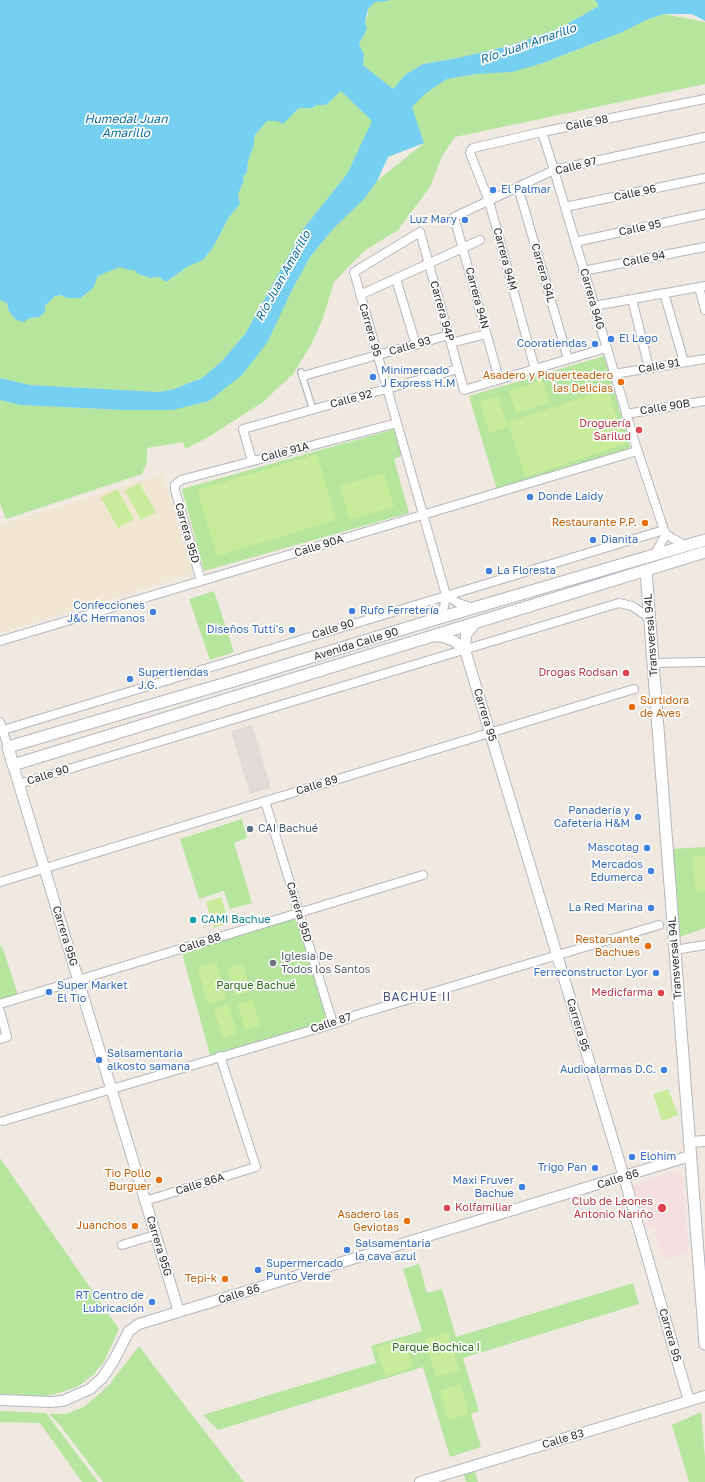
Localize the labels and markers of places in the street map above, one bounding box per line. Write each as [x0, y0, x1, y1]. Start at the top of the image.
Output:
place label: El Palmar [501, 183, 551, 197]
marker: El Palmar [488, 185, 498, 195]
place label: Luz Mary [409, 213, 457, 227]
marker: Luz Mary [460, 215, 470, 225]
place label: El Lago [619, 332, 658, 346]
marker: El Lago [606, 334, 616, 344]
place label: Cooratiendas [517, 337, 587, 351]
marker: Cooratiendas [590, 339, 600, 349]
place label: Minimercado J Express H.M [381, 364, 455, 390]
place label: Asadero y Piquerteadero las Delicias [483, 369, 613, 395]
marker: Minimercado J Express H.M [368, 372, 378, 382]
marker: Asadero y Piquerteadero las Delicias [616, 377, 626, 387]
place label: Droguería Sarilud [579, 417, 631, 443]
marker: Droguería Sarilud [634, 425, 644, 435]
place label: Donde Laidy [538, 490, 603, 504]
marker: Donde Laidy [525, 492, 535, 502]
place label: Restaurante P.P. [552, 516, 637, 530]
marker: Restaurante P.P. [640, 518, 650, 528]
place label: Dianita [601, 533, 638, 547]
marker: Dianita [588, 535, 598, 545]
place label: La Floresta [497, 564, 556, 578]
marker: La Floresta [484, 566, 494, 576]
place label: Confecciones J&C Hermanos [67, 599, 145, 625]
place label: Rufo Ferretería [360, 604, 439, 618]
marker: Rufo Ferretería [347, 606, 357, 616]
marker: Confecciones J&C Hermanos [148, 607, 158, 617]
place label: Diseños Tutti's [207, 623, 284, 637]
marker: Diseños Tutti's [287, 625, 297, 635]
place label: Supertiendas J.G. [138, 666, 209, 692]
place label: Drogas Rodsan [538, 666, 618, 680]
marker: Drogas Rodsan [621, 668, 631, 678]
marker: Supertiendas J.G. [125, 674, 135, 684]
place label: Surtidora de Aves [640, 694, 689, 720]
marker: Surtidora de Aves [627, 702, 637, 712]
place label: Panadería y Cafeteria H&M [554, 804, 630, 830]
marker: Panadería y Cafeteria H&M [633, 812, 643, 822]
place label: CAI Bachué [258, 822, 318, 836]
marker: CAI Bachué [245, 824, 255, 834]
place label: Mascotag [588, 841, 639, 855]
marker: Mascotag [642, 843, 652, 853]
place label: Mercados Edumerca [590, 858, 643, 884]
marker: Mercados Edumerca [646, 866, 656, 876]
place label: La Red Marina [568, 901, 643, 915]
marker: La Red Marina [646, 903, 656, 913]
place label: CAMI Bachue [201, 913, 271, 927]
marker: CAMI Bachue [188, 915, 198, 925]
place label: Restaruante Bachues [575, 933, 640, 959]
marker: Restaruante Bachues [643, 941, 653, 951]
place label: Iglesia De Todos los Santos [281, 950, 371, 976]
marker: Iglesia De Todos los Santos [268, 958, 278, 968]
place label: Ferreconstructor Lyor [534, 966, 648, 980]
marker: Ferreconstructor Lyor [651, 968, 661, 978]
place label: Super Market El Tio [57, 979, 128, 1005]
place label: Medicfarma [591, 986, 653, 1000]
marker: Super Market El Tio [44, 987, 54, 997]
marker: Medicfarma [656, 988, 666, 998]
place label: Salsamentaria alkosto samana [107, 1047, 190, 1073]
marker: Salsamentaria alkosto samana [94, 1055, 104, 1065]
place label: Audioalarmas D.C. [560, 1063, 656, 1077]
marker: Audioalarmas D.C. [659, 1065, 669, 1075]
place label: Elohim [640, 1150, 676, 1164]
marker: Elohim [627, 1152, 637, 1162]
place label: Trigo Pan [538, 1161, 587, 1175]
marker: Trigo Pan [590, 1163, 600, 1173]
place label: Tio Pollo Burguer [105, 1167, 151, 1193]
place label: Maxi Fruver Bachue [452, 1174, 514, 1200]
marker: Tio Pollo Burguer [154, 1175, 164, 1185]
marker: Maxi Fruver Bachue [517, 1182, 527, 1192]
place label: Club de Leones Antonio Nariño [572, 1195, 653, 1221]
place label: Kolfamiliar [455, 1201, 512, 1215]
marker: Club de Leones Antonio Nariño [656, 1202, 668, 1214]
marker: Kolfamiliar [442, 1203, 452, 1213]
place label: Asadero las Geviotas [337, 1208, 399, 1234]
marker: Asadero las Geviotas [402, 1216, 412, 1226]
place label: Juanchos [76, 1219, 127, 1233]
marker: Juanchos [130, 1221, 140, 1231]
place label: Salsamentaria la cava azul [355, 1237, 431, 1263]
marker: Salsamentaria la cava azul [342, 1245, 352, 1255]
place label: Supermercado Punto Verde [266, 1257, 343, 1283]
marker: Supermercado Punto Verde [253, 1265, 263, 1275]
place label: Tepi-k [185, 1272, 217, 1286]
marker: Tepi-k [220, 1274, 230, 1284]
place label: RT Centro de Lubricación [75, 1289, 144, 1315]
marker: RT Centro de Lubricación [147, 1297, 157, 1307]

